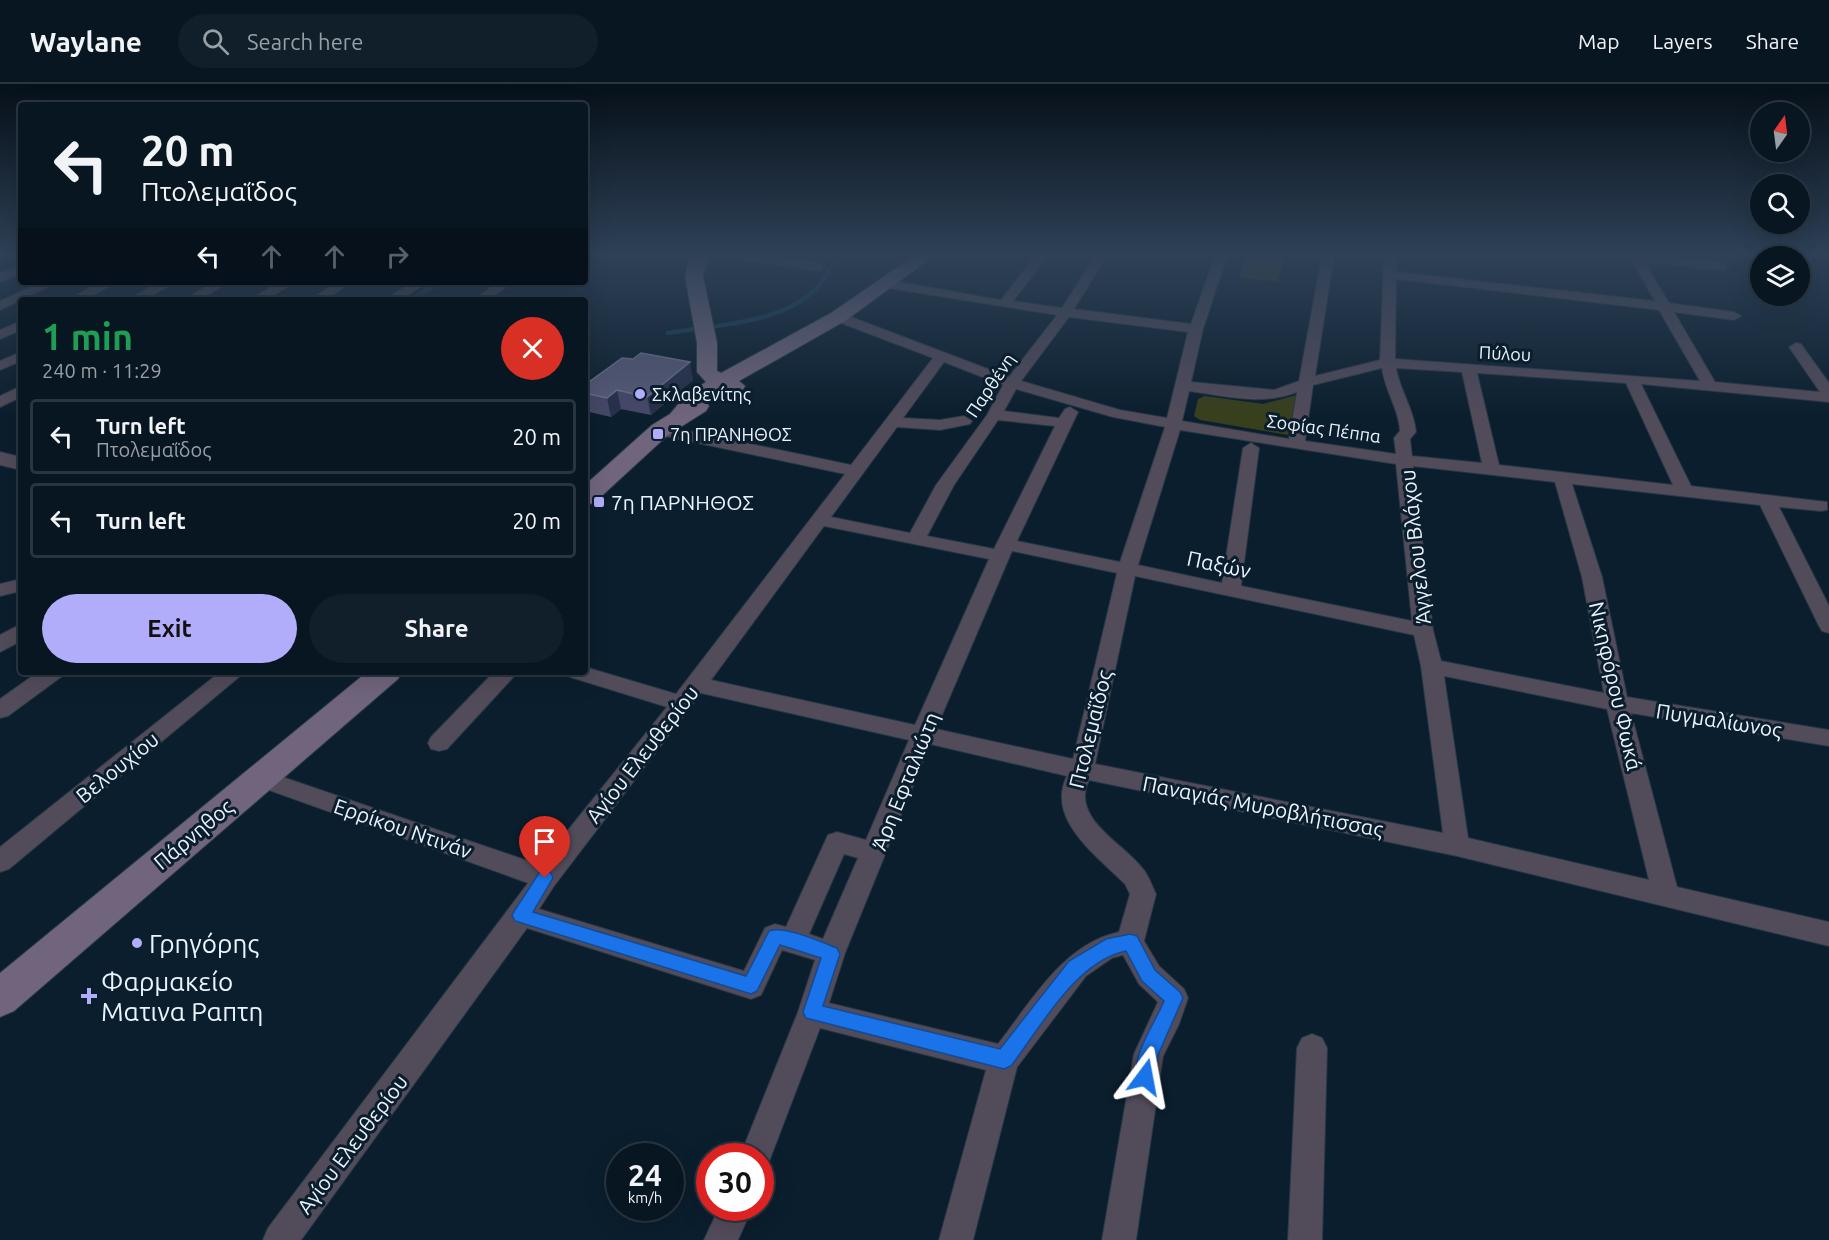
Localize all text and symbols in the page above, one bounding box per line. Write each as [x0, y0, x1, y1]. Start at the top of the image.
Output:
search box [178, 14, 598, 68]
icon: search [199, 25, 232, 58]
text: Waylane [30, 26, 142, 57]
text: Search here [247, 29, 363, 54]
text: Map [1578, 29, 1619, 53]
text: Layers [1652, 29, 1713, 53]
text: Share [1746, 29, 1799, 53]
north arrow [1750, 102, 1810, 162]
map controls [1750, 102, 1810, 306]
icon: left [42, 126, 120, 204]
text: 20 m [141, 127, 235, 174]
button: search [1750, 174, 1810, 234]
text: Πτολεμαΐδος [141, 176, 297, 206]
icon: left [192, 240, 225, 273]
icon: ahead [255, 240, 288, 273]
icon: ahead [318, 240, 351, 273]
icon: right [381, 240, 414, 273]
button: layers [1750, 246, 1810, 306]
text: 1 min [42, 316, 133, 357]
button: close [501, 317, 564, 380]
street label: Πύλου [1478, 342, 1532, 364]
street label: Παρθένη [961, 349, 1019, 421]
text: 240 m · 11:29 [42, 359, 162, 382]
place label: Σκλαβενίτης [652, 384, 751, 405]
marker: Σκλαβενίτης [633, 387, 647, 401]
street label: Σοφίας Πέππα [1266, 410, 1382, 447]
text: Turn left [96, 413, 186, 438]
icon: left [45, 420, 78, 453]
text: 20 m [512, 424, 561, 449]
place label: 7η ΠΡΑΝΗΘΟΣ [670, 424, 792, 444]
marker: 7η ΠΡΑΝΗΘΟΣ [651, 427, 665, 441]
text: Πτολεμαΐδος [96, 438, 211, 461]
street label: Άγγελου Βλάχου [1395, 468, 1435, 626]
place label: 7η ΠΑΡΝΗΘΟΣ [611, 490, 754, 514]
marker: 7η ΠΑΡΝΗΘΟΣ [592, 495, 606, 509]
icon: left [45, 504, 78, 537]
text: Turn left [96, 508, 186, 533]
text: 20 m [512, 508, 561, 533]
street label: Παξών [1185, 546, 1253, 583]
button: Exit [42, 594, 297, 663]
button: Share [309, 594, 564, 663]
street label: Νικηφόρου Φωκά [1585, 599, 1647, 773]
street label: Πτολεμαΐδος [1064, 667, 1116, 791]
street label: Αγίου Ελευθερίου [581, 680, 703, 828]
street label: Πυγμαλίωνος [1654, 698, 1784, 742]
street label: Άρη Εφταλιώτη [866, 708, 944, 854]
street label: Βελουχίου [71, 727, 163, 807]
street label: Παναγιάς Μυροβλήτισσας [1141, 771, 1386, 841]
street label: Ερρίκου Ντινάν [331, 793, 475, 863]
street label: Πάρνηθος [149, 794, 238, 874]
pin [519, 816, 570, 878]
icon: arrive [528, 825, 561, 858]
place label: Γρηγόρης [149, 929, 259, 959]
marker: Γρηγόρης [130, 936, 144, 950]
place label: Φαρμακείο Ματινα Ραπτη [101, 967, 263, 1026]
marker: Φαρμακείο Ματινα Ραπτη [82, 989, 96, 1003]
position arrow [1113, 1045, 1177, 1109]
street label: Αγίου Ελευθερίου [292, 1070, 412, 1218]
speed limit sign: 30 [696, 1143, 774, 1221]
text: 24 [628, 1158, 662, 1192]
text: km/h [628, 1189, 662, 1206]

